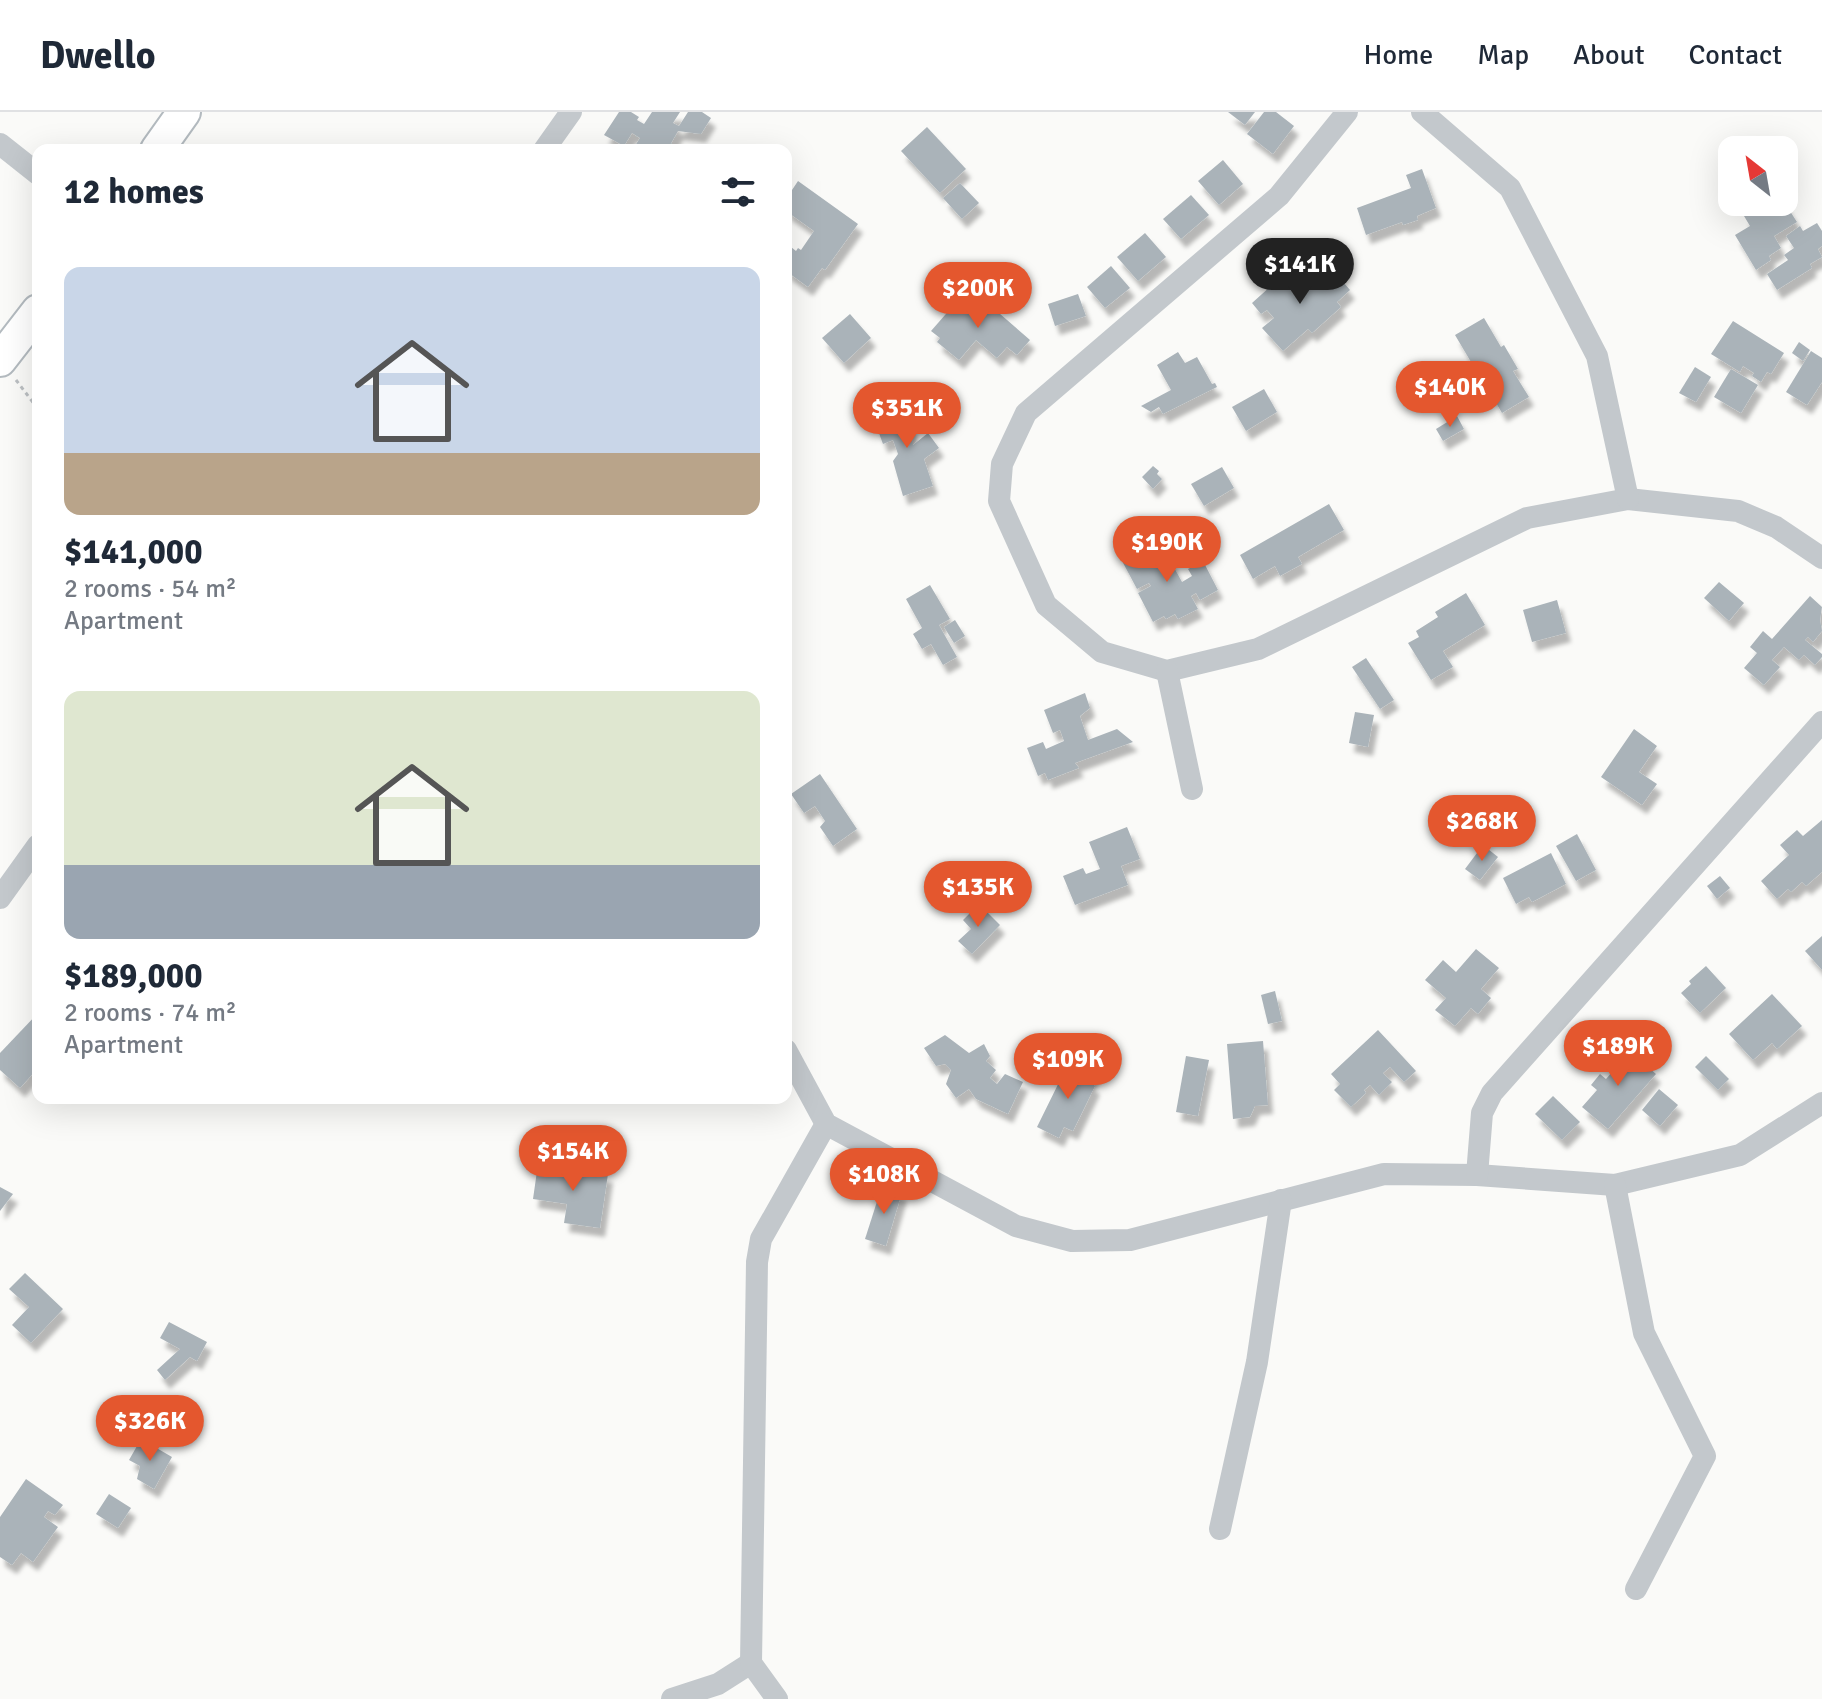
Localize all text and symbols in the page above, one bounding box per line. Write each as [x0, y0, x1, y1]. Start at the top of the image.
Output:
text: Dwello [40, 32, 156, 79]
text: Home [1364, 38, 1433, 72]
text: Map [1477, 38, 1529, 72]
text: About [1573, 38, 1645, 72]
text: Contact [1689, 38, 1782, 72]
north arrow [1718, 136, 1798, 216]
map controls [1718, 136, 1798, 216]
icon: filters [716, 170, 760, 214]
text: 12 homes [64, 171, 204, 213]
pin: $141K [1244, 238, 1356, 306]
text: $141K [1264, 248, 1336, 280]
pin: $200K [922, 262, 1034, 330]
text: $200K [942, 272, 1014, 304]
icon: home [340, 319, 484, 463]
pin: $140K [1394, 361, 1506, 429]
text: $140K [1414, 371, 1486, 403]
pin: $351K [851, 382, 963, 450]
text: $351K [871, 392, 943, 424]
pin: $190K [1111, 516, 1223, 584]
text: $190K [1131, 526, 1203, 558]
text: $141,000 [64, 531, 203, 573]
text: 2 rooms · 54 m² [64, 573, 237, 605]
text: Apartment [64, 605, 183, 637]
icon: home [340, 743, 484, 887]
pin: $268K [1426, 795, 1538, 863]
text: $268K [1446, 805, 1518, 837]
pin: $135K [922, 861, 1034, 929]
text: $135K [942, 871, 1014, 903]
text: $189,000 [64, 955, 203, 997]
text: 2 rooms · 74 m² [64, 997, 237, 1029]
pin: $189K [1562, 1020, 1674, 1088]
text: Apartment [64, 1029, 183, 1061]
text: $189K [1582, 1030, 1654, 1062]
pin: $109K [1012, 1033, 1124, 1101]
text: $109K [1032, 1043, 1104, 1075]
pin: $154K [517, 1125, 629, 1193]
text: $154K [537, 1135, 609, 1167]
pin: $108K [828, 1148, 940, 1216]
text: $108K [848, 1158, 920, 1190]
pin: $326K [94, 1395, 206, 1463]
text: $326K [114, 1405, 186, 1437]

